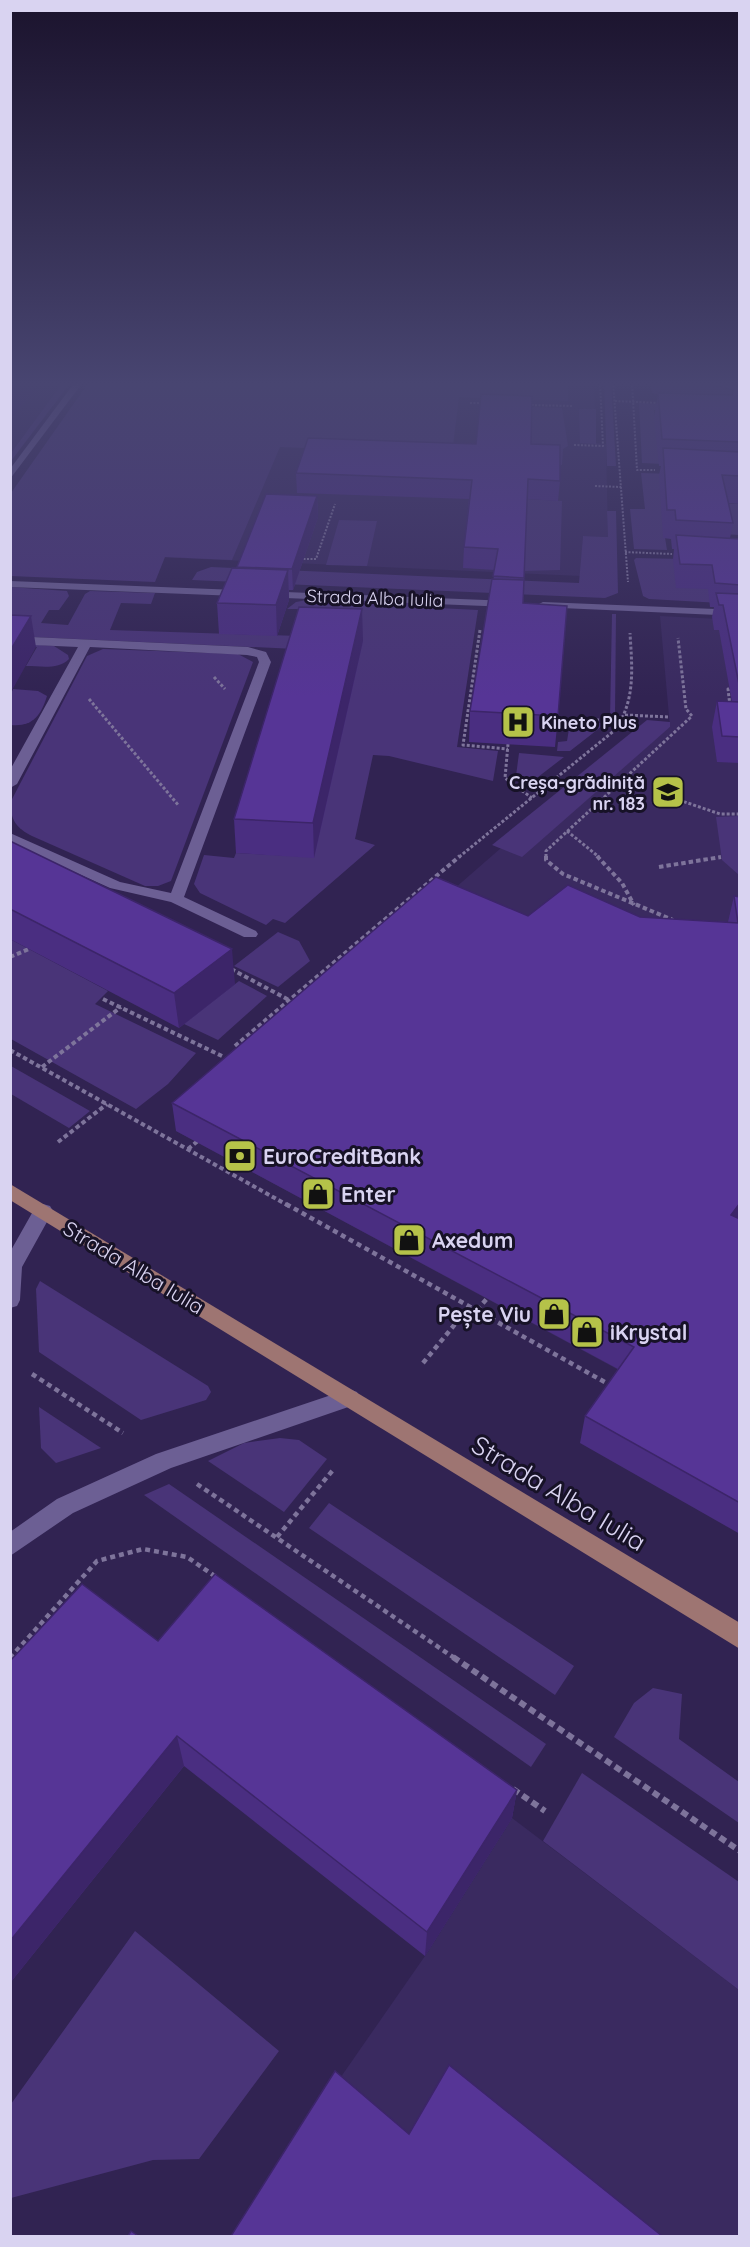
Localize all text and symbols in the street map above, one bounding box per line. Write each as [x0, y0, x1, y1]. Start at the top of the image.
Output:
street label: Strada Alba Iulia [306, 584, 444, 612]
hospital icon: Kineto Plus [500, 704, 536, 740]
place label: Kineto Plus [541, 711, 637, 734]
place label: Creșa-grădiniță nr. 183 [509, 771, 645, 815]
school or university icon: Creșa-grădiniță nr. 183 [650, 774, 686, 810]
bank icon: EuroCreditBank [222, 1138, 258, 1174]
place label: EuroCreditBank [263, 1143, 421, 1169]
shop icon: Enter [300, 1176, 336, 1212]
place label: Enter [341, 1181, 396, 1207]
street label: Strada Alba Iulia [59, 1215, 209, 1319]
shop icon: Axedum [391, 1222, 427, 1258]
place label: Axedum [432, 1227, 513, 1253]
shop icon: Pește Viu [536, 1296, 572, 1332]
place label: Pește Viu [438, 1301, 531, 1329]
shop icon: iKrystal [569, 1314, 605, 1350]
place label: iKrystal [610, 1319, 687, 1345]
street label: Strada Alba Iulia [466, 1428, 652, 1558]

